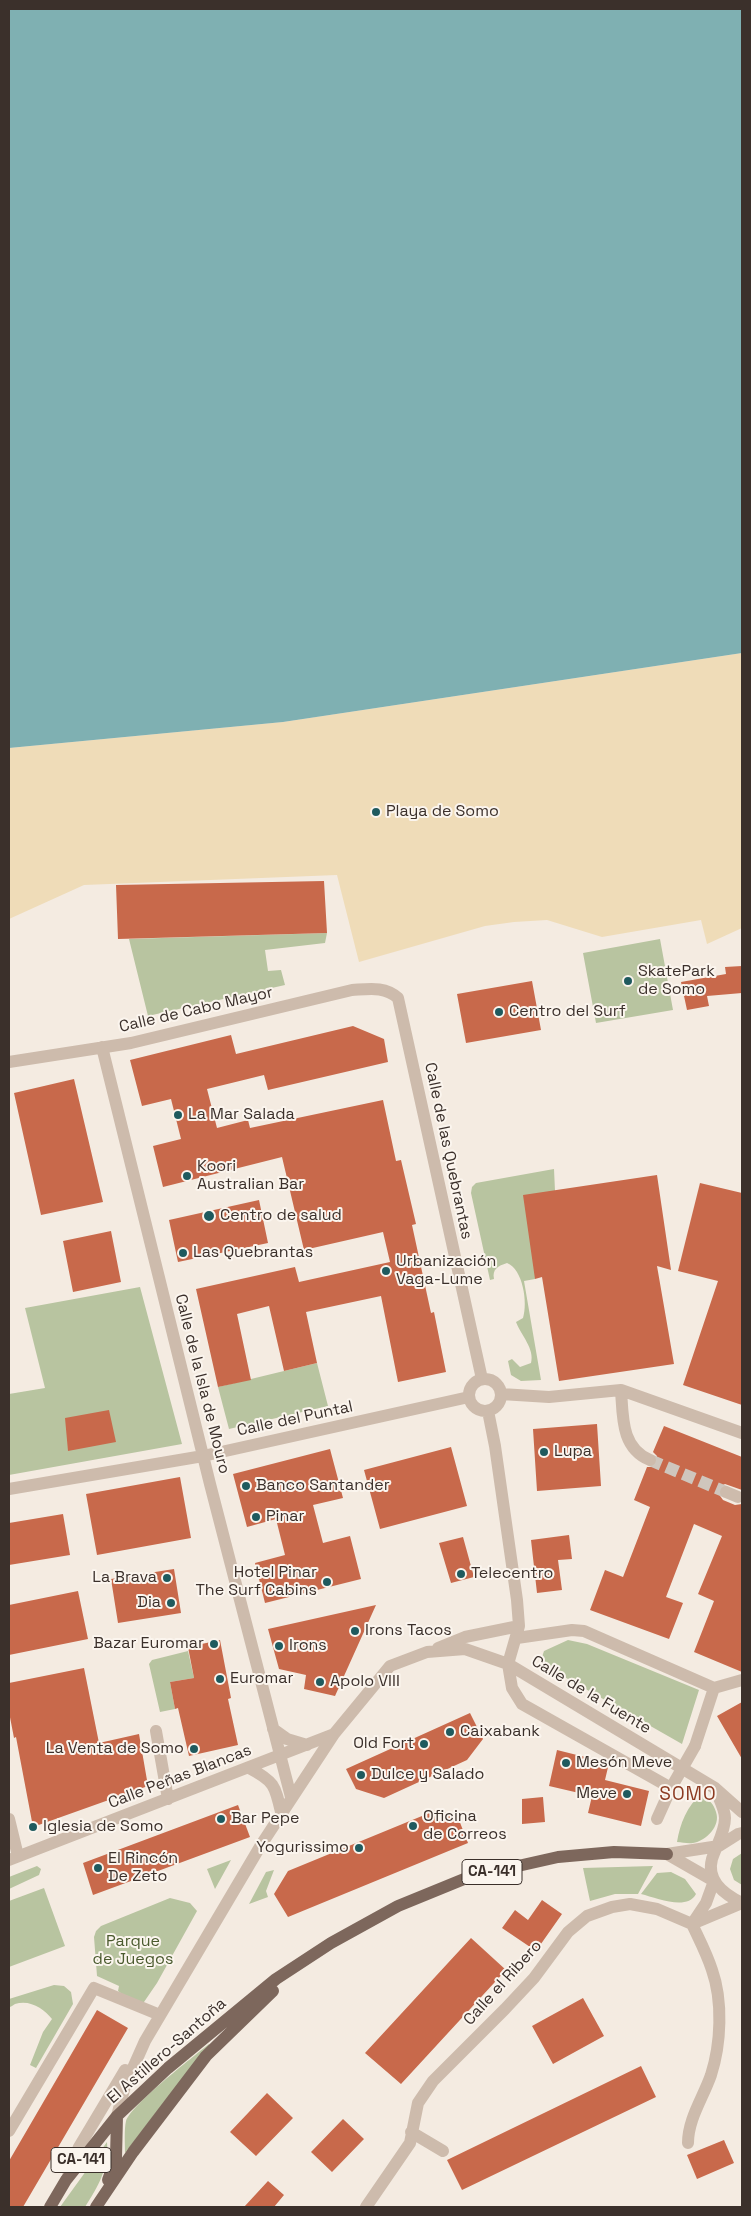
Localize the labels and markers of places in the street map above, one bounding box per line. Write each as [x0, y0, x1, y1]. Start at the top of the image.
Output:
place label: Playa de Somo [386, 802, 499, 822]
marker: Playa de Somo [370, 806, 382, 818]
place label: SkatePark de Somo [638, 962, 715, 1000]
marker: SkatePark de Somo [622, 975, 634, 987]
place label: Centro del Surf [509, 1002, 626, 1022]
marker: Centro del Surf [493, 1006, 505, 1018]
place label: La Mar Salada [188, 1105, 295, 1125]
marker: La Mar Salada [172, 1109, 184, 1121]
place label: Koori Australian Bar [197, 1157, 304, 1195]
marker: Koori Australian Bar [181, 1170, 193, 1182]
place label: Centro de salud [220, 1206, 342, 1226]
marker: Centro de salud [202, 1209, 216, 1223]
place label: Las Quebrantas [193, 1243, 313, 1263]
marker: Las Quebrantas [177, 1247, 189, 1259]
place label: Urbanización Vaga-Lume [396, 1252, 496, 1290]
marker: Urbanización Vaga-Lume [380, 1265, 392, 1277]
place label: Lupa [554, 1442, 592, 1462]
marker: Lupa [538, 1446, 550, 1458]
place label: Banco Santander [256, 1476, 390, 1496]
marker: Banco Santander [240, 1480, 252, 1492]
place label: Pinar [266, 1507, 305, 1527]
marker: Pinar [250, 1511, 262, 1523]
place label: Hotel Pinar The Surf Cabins [195, 1563, 317, 1601]
place label: Telecentro [471, 1564, 553, 1584]
place label: La Brava [92, 1568, 157, 1588]
marker: Telecentro [455, 1568, 467, 1580]
marker: La Brava [161, 1572, 173, 1584]
marker: Hotel Pinar The Surf Cabins [321, 1576, 333, 1588]
place label: Dia [137, 1593, 161, 1613]
marker: Dia [165, 1597, 177, 1609]
place label: Irons Tacos [365, 1621, 452, 1641]
marker: Irons Tacos [349, 1625, 361, 1637]
place label: Bazar Euromar [93, 1634, 204, 1654]
place label: Irons [289, 1636, 327, 1656]
marker: Bazar Euromar [208, 1638, 220, 1650]
marker: Irons [273, 1640, 285, 1652]
place label: Euromar [230, 1669, 293, 1689]
place label: Apolo VIII [330, 1672, 400, 1692]
marker: Euromar [214, 1673, 226, 1685]
marker: Apolo VIII [314, 1676, 326, 1688]
place label: Caixabank [460, 1722, 540, 1742]
marker: Caixabank [444, 1726, 456, 1738]
place label: Old Fort [353, 1734, 414, 1754]
marker: Old Fort [418, 1738, 430, 1750]
place label: La Venta de Somo [46, 1739, 184, 1759]
marker: La Venta de Somo [188, 1743, 200, 1755]
place label: Mesón Meve [576, 1753, 672, 1773]
marker: Mesón Meve [560, 1757, 572, 1769]
place label: Dulce y Salado [371, 1765, 484, 1785]
marker: Dulce y Salado [355, 1769, 367, 1781]
place label: Meve [576, 1784, 617, 1804]
marker: Meve [621, 1788, 633, 1800]
place label: Oficina de Correos [423, 1807, 507, 1845]
place label: Bar Pepe [231, 1809, 300, 1829]
marker: Bar Pepe [215, 1813, 227, 1825]
place label: Iglesia de Somo [43, 1817, 163, 1837]
marker: Oficina de Correos [407, 1820, 419, 1832]
marker: Iglesia de Somo [27, 1821, 39, 1833]
place label: Yogurissimo [256, 1838, 349, 1858]
marker: Yogurissimo [353, 1842, 365, 1854]
place label: El Rincón De Zeto [108, 1849, 178, 1887]
marker: El Rincón De Zeto [92, 1862, 104, 1874]

